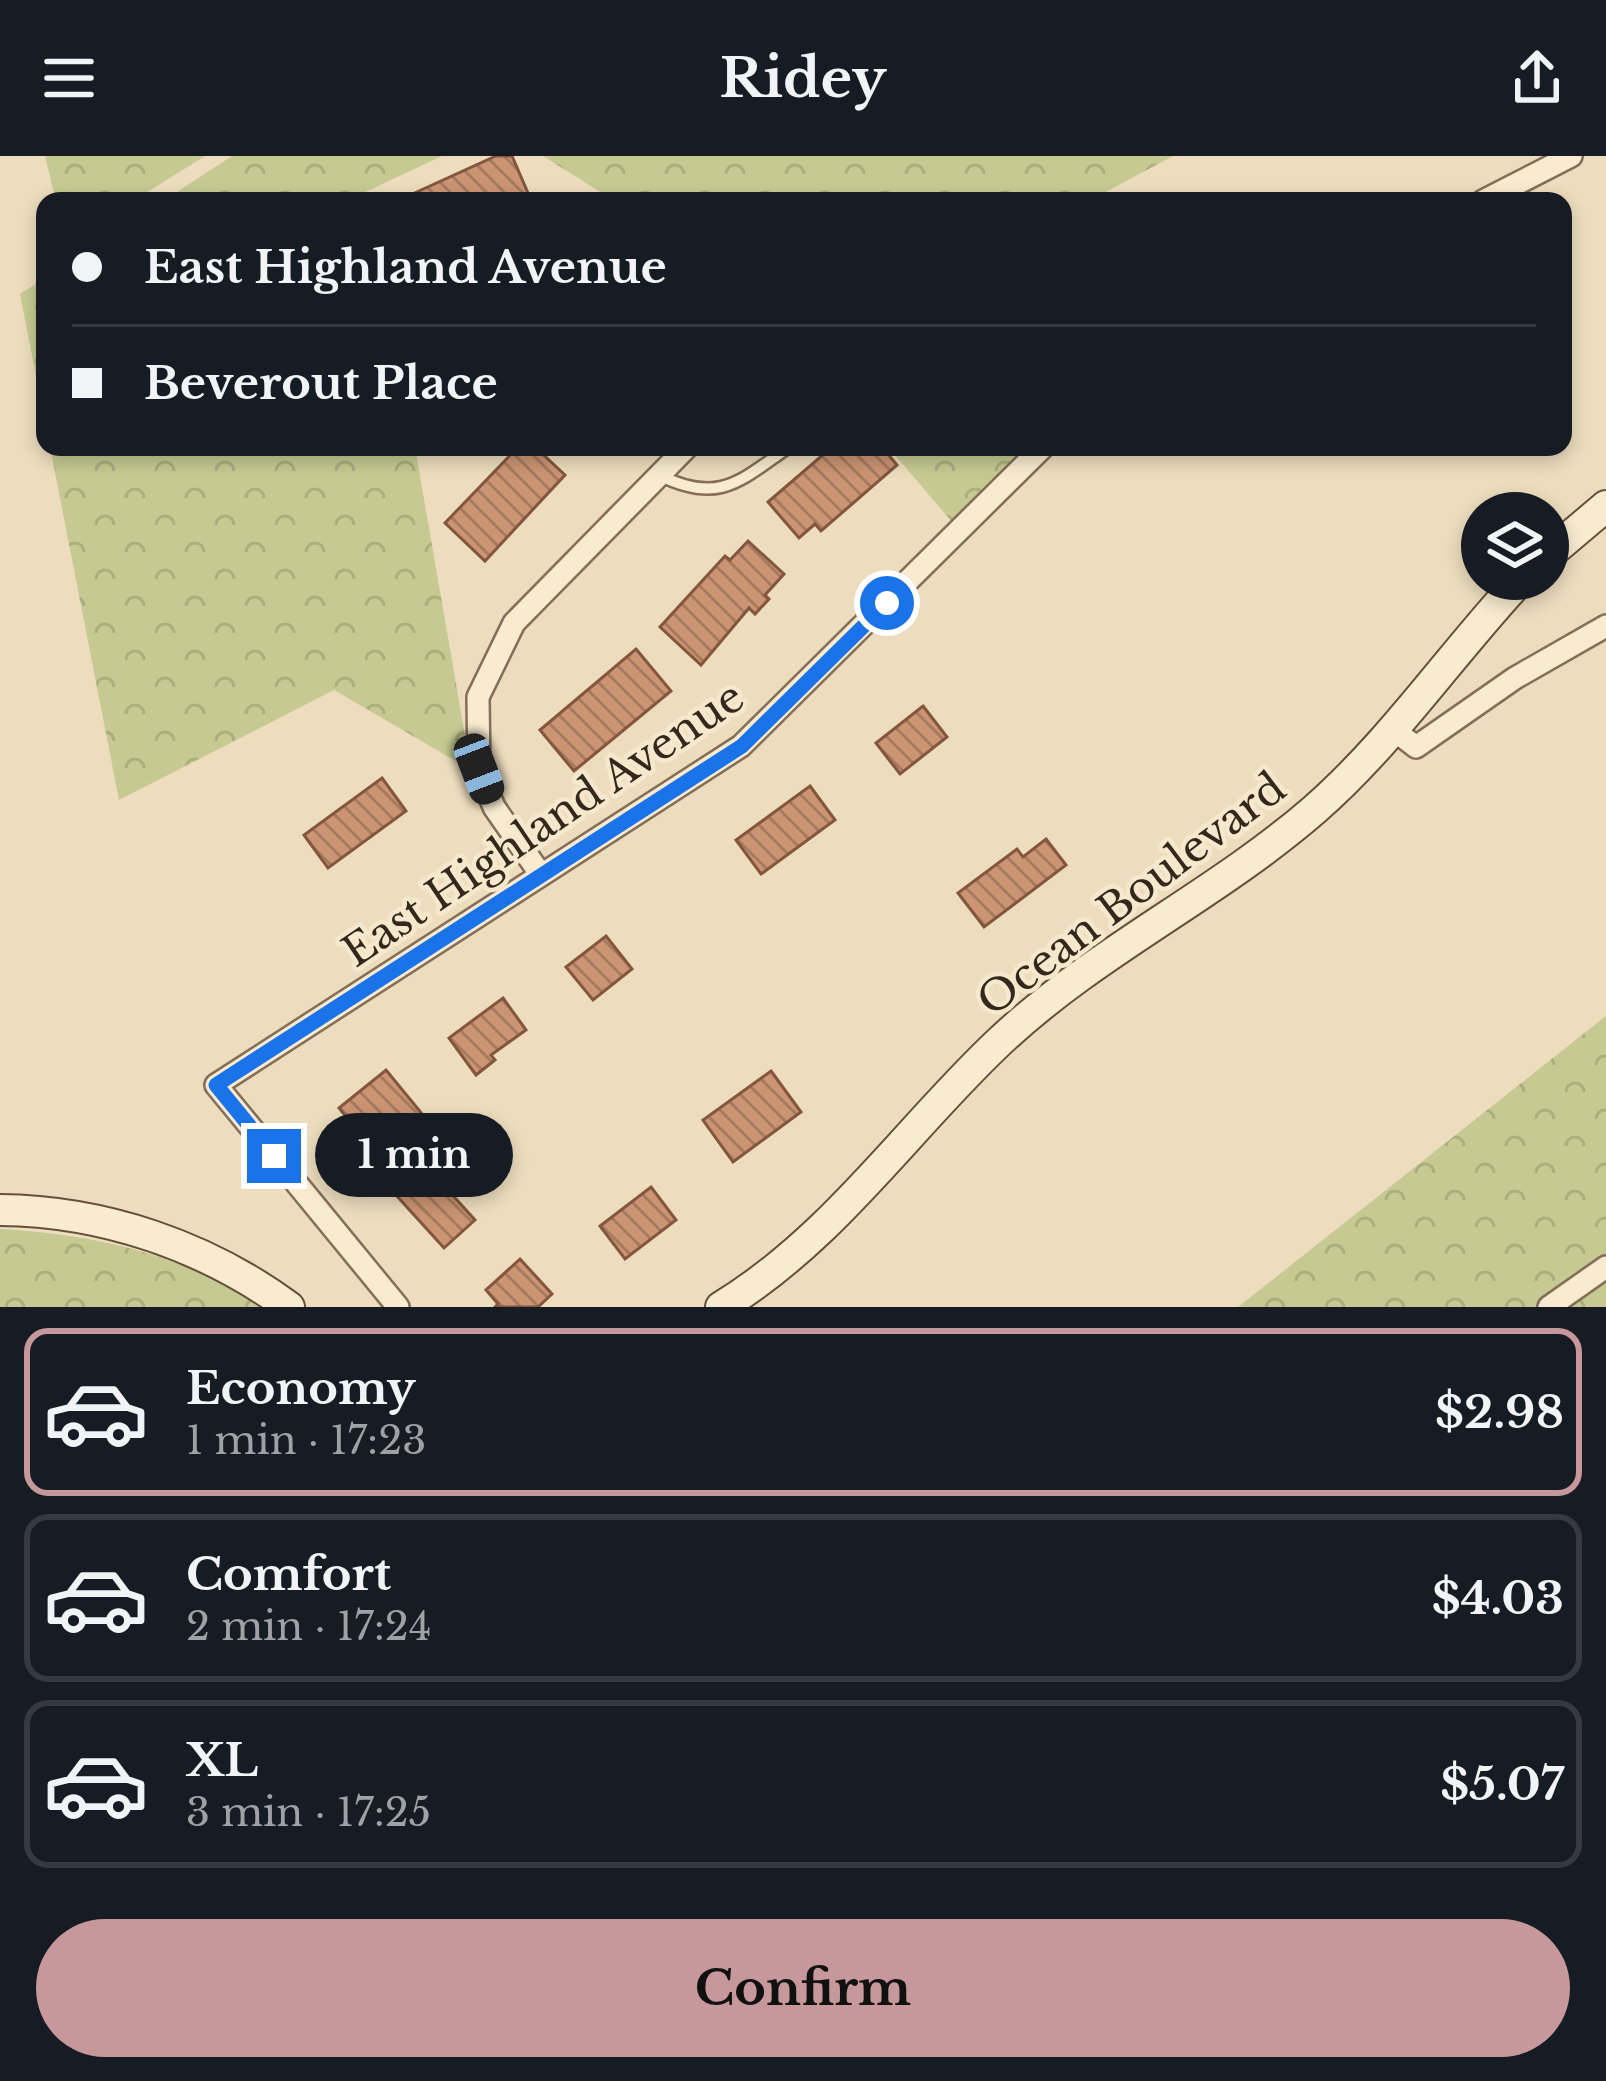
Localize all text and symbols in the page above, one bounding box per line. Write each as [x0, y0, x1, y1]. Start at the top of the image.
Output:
icon: menu [36, 45, 102, 111]
text: Ridey [720, 45, 886, 112]
icon: share [1504, 45, 1570, 111]
text: East Highland Avenue [144, 239, 667, 295]
text: Beverout Place [144, 355, 498, 411]
map controls [1461, 492, 1569, 600]
button: layers [1461, 492, 1569, 600]
route start [860, 576, 914, 630]
street label: East Highland Avenue [333, 670, 753, 978]
car [449, 729, 509, 809]
street label: Ocean Boulevard [967, 761, 1295, 1027]
callout: 1 min [316, 1114, 514, 1198]
route end [247, 1129, 301, 1183]
text: 1 min [358, 1130, 470, 1179]
icon: car [42, 1358, 150, 1466]
text: Economy [186, 1360, 416, 1416]
text: $2.98 [1435, 1384, 1564, 1440]
text: 1 min · 17:23 [186, 1416, 426, 1465]
icon: car [42, 1544, 150, 1652]
text: Comfort [186, 1546, 391, 1602]
text: $4.03 [1432, 1570, 1564, 1626]
text: 2 min · 17:24 [186, 1602, 432, 1651]
icon: car [42, 1730, 150, 1838]
text: XL [186, 1732, 258, 1788]
text: $5.07 [1440, 1756, 1564, 1812]
text: 3 min · 17:25 [186, 1788, 431, 1837]
button: Confirm [36, 1919, 1570, 2057]

